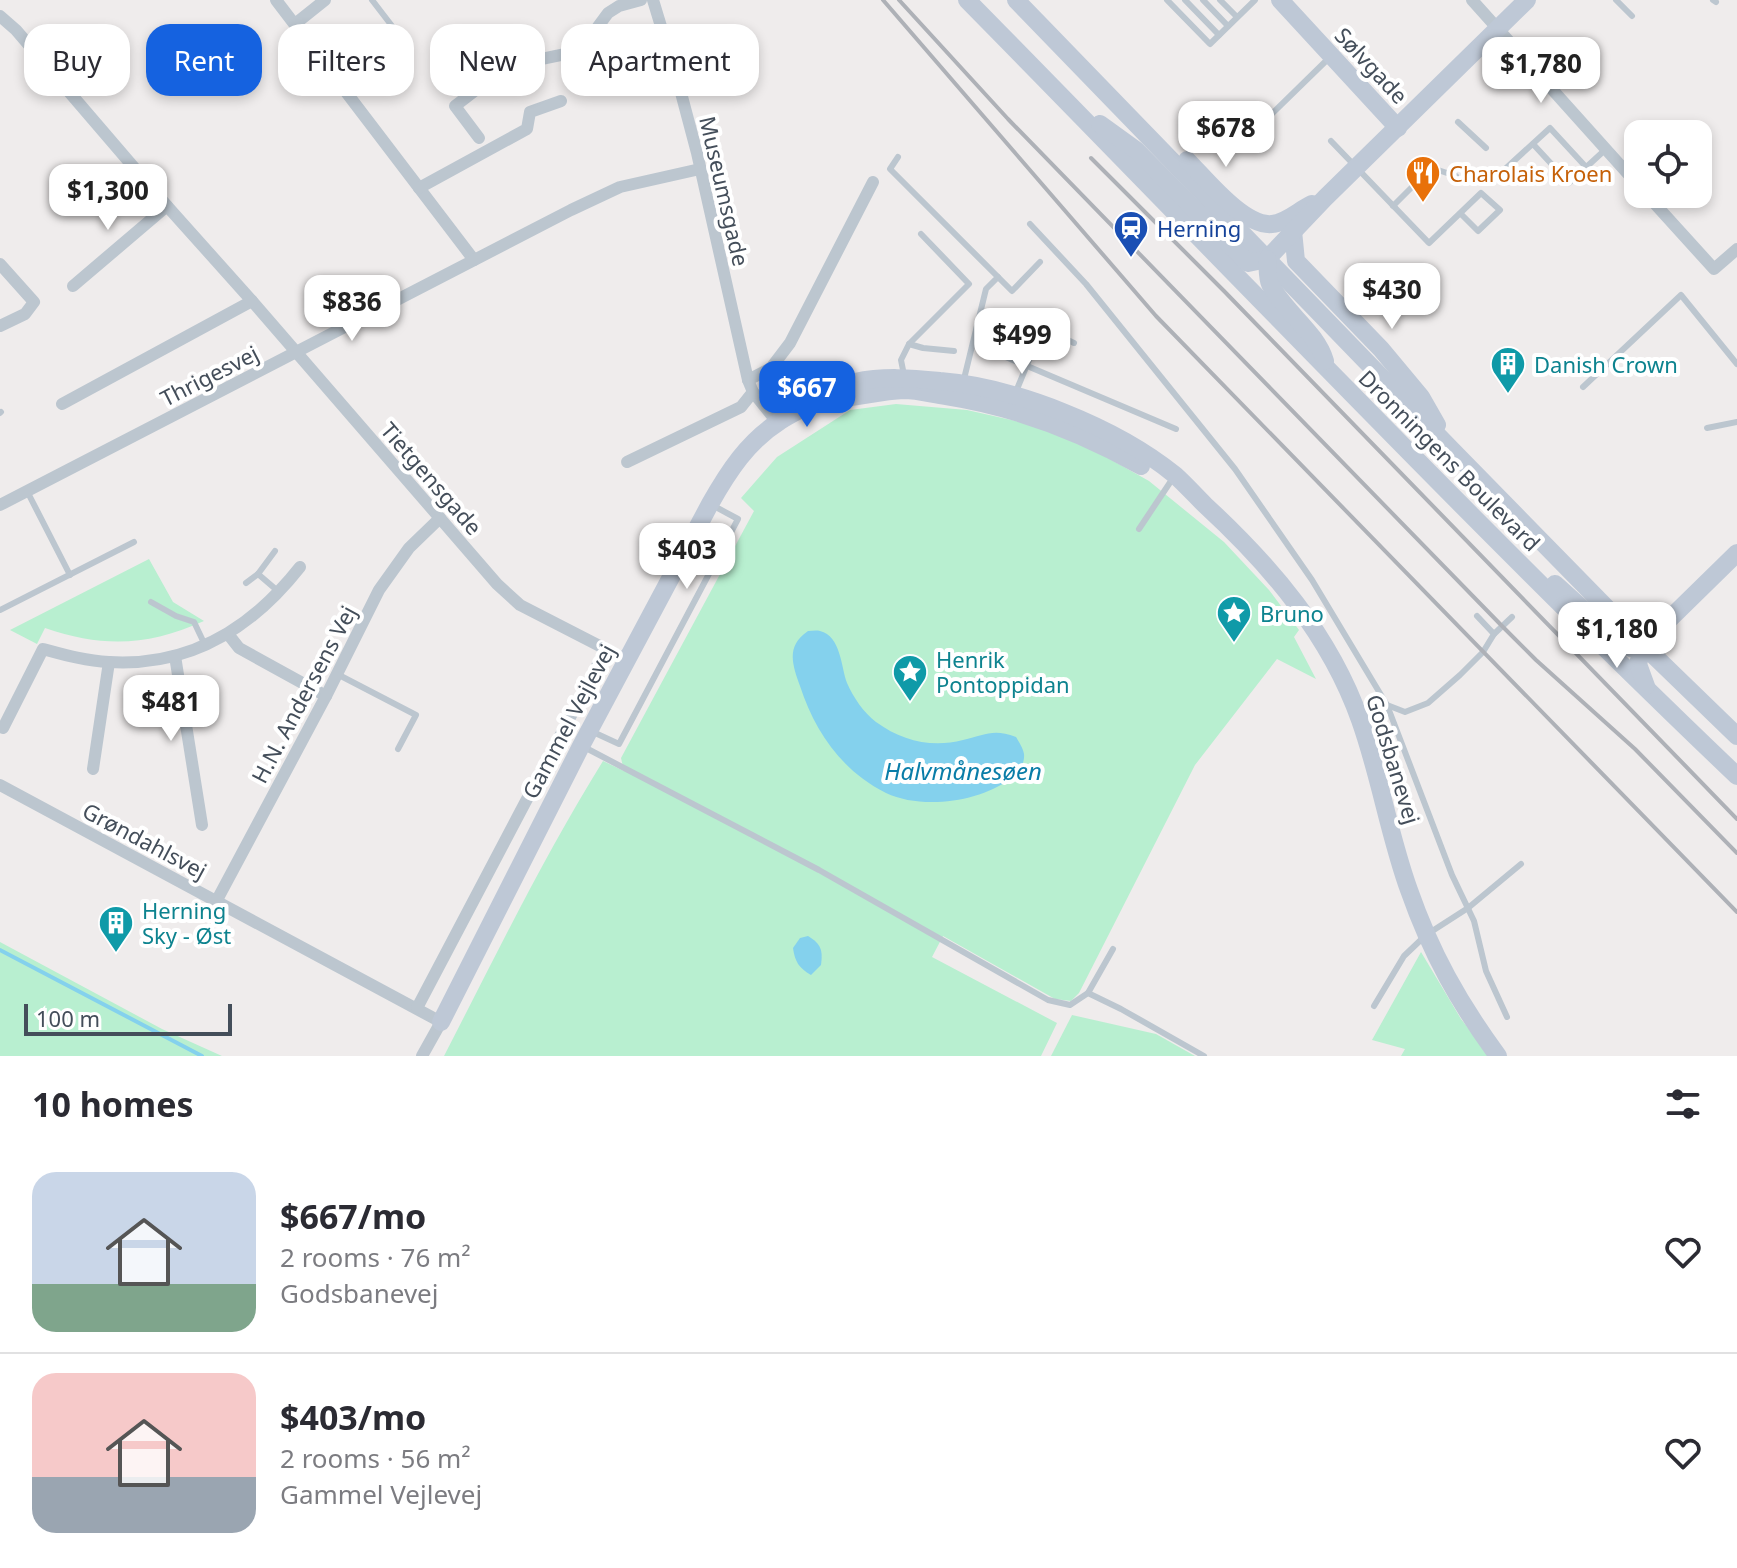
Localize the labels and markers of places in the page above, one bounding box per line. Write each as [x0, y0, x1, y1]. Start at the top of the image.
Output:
pin: $1,780 [1476, 37, 1606, 105]
pin: $678 [1179, 101, 1273, 169]
restaurant icon: Charolais Kroen [1404, 154, 1442, 204]
place label: Charolais Kroen [1449, 158, 1612, 188]
pin: $1,300 [43, 164, 173, 232]
station icon: Herning [1112, 209, 1150, 259]
place label: Herning [1157, 213, 1241, 243]
pin: $430 [1345, 263, 1439, 331]
pin: $836 [305, 275, 399, 343]
pin: $499 [975, 308, 1069, 376]
building icon: Danish Crown [1489, 345, 1527, 395]
place label: Danish Crown [1534, 349, 1678, 379]
pin: $667 [760, 361, 854, 429]
pin: $403 [640, 523, 734, 591]
place icon: Bruno [1215, 594, 1253, 644]
place label: Bruno [1260, 598, 1324, 628]
pin: $1,180 [1552, 602, 1682, 670]
place label: Henrik Pontoppidan [936, 644, 1070, 699]
place icon: Henrik Pontoppidan [891, 653, 929, 703]
pin: $481 [124, 675, 218, 743]
place label: Herning Sky - Øst [142, 895, 231, 950]
building icon: Herning Sky - Øst [97, 904, 135, 954]

